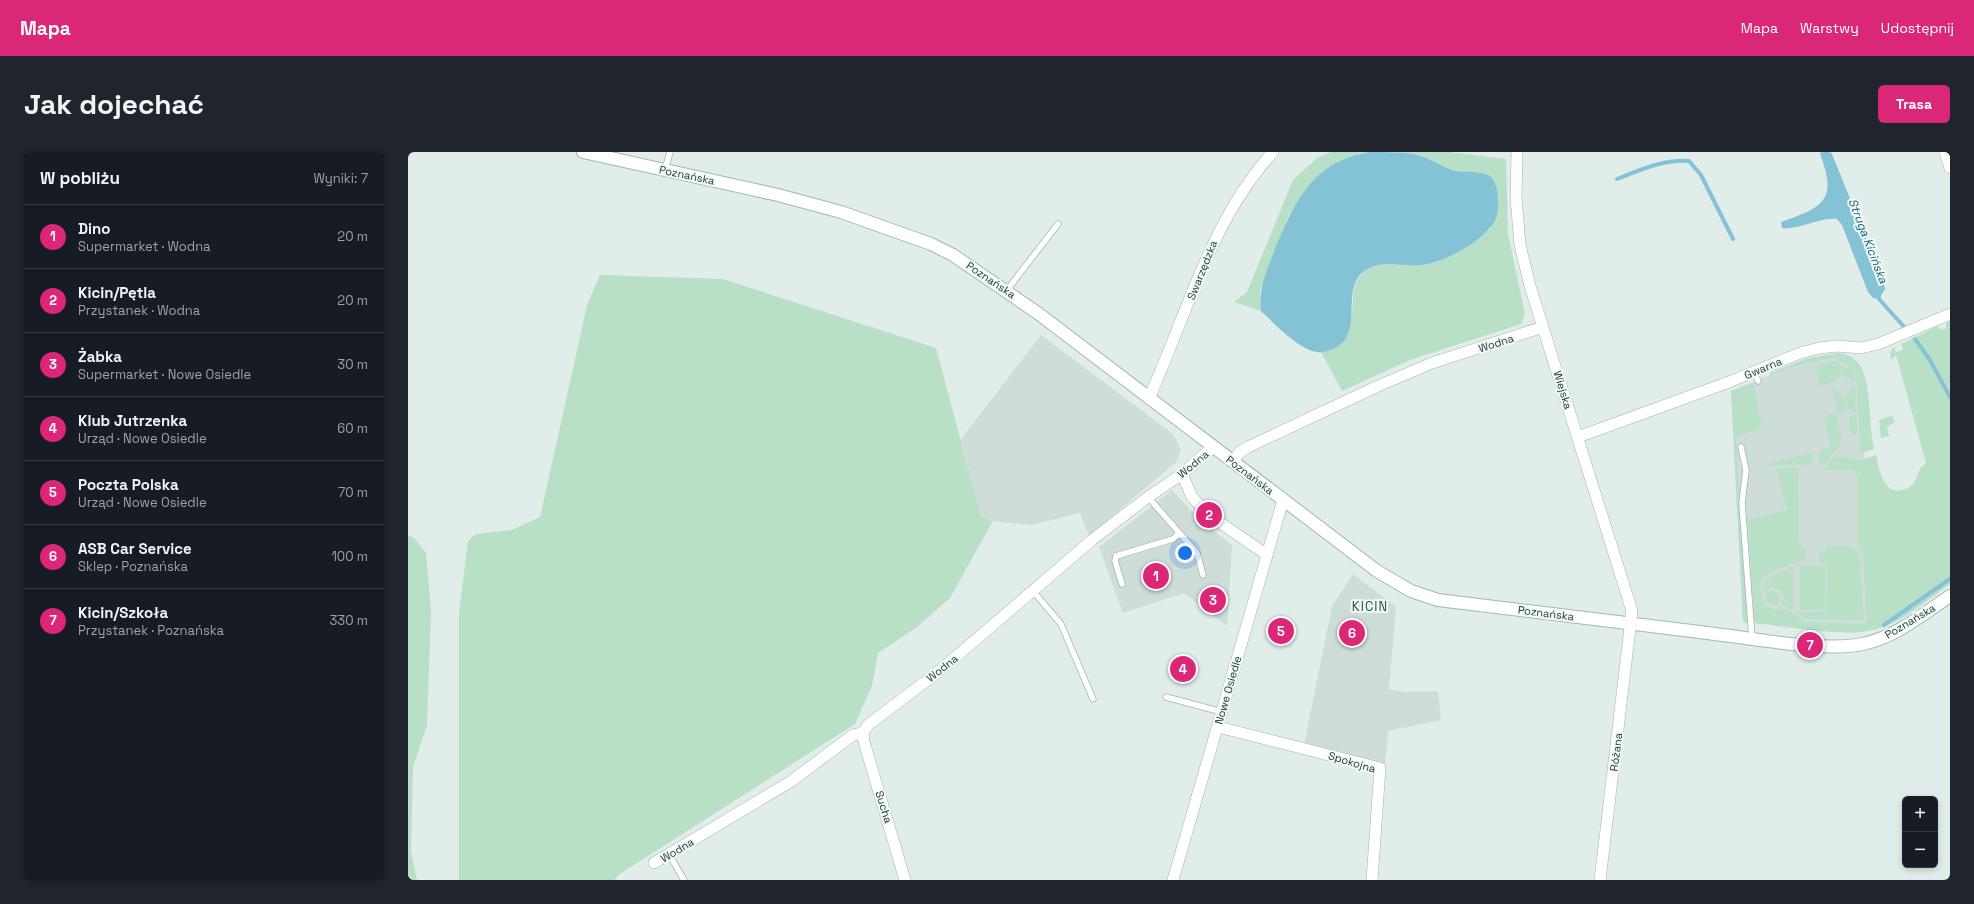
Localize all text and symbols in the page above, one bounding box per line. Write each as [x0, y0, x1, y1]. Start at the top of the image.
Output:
text: Mapa [20, 16, 71, 41]
text: Mapa [1741, 19, 1778, 37]
text: Warstwy [1800, 19, 1859, 37]
text: Udostępnij [1881, 19, 1954, 37]
button: Trasa [1878, 85, 1950, 123]
text: Jak dojechać [24, 86, 204, 122]
street label: Poznańska [658, 162, 717, 188]
text: W pobliżu [40, 167, 120, 189]
text: Wyniki: 7 [313, 170, 368, 187]
water label: Struga Kicińska [1844, 196, 1892, 286]
text: Dino [78, 219, 110, 238]
text: 1 [50, 228, 56, 245]
text: 20 m [337, 228, 368, 245]
text: Supermarket · Wodna [78, 238, 211, 255]
street label: Swarzędzka [1184, 238, 1221, 302]
street label: Poznańska [964, 258, 1019, 302]
text: Kicin/Pętla [78, 283, 156, 302]
text: 2 [49, 292, 57, 309]
text: 20 m [337, 292, 368, 309]
text: Przystanek · Wodna [78, 302, 200, 319]
street label: Wodna [1477, 331, 1516, 355]
text: Żabka [78, 347, 122, 366]
street label: Gwarna [1742, 354, 1785, 382]
text: 3 [49, 356, 57, 373]
text: 30 m [337, 356, 368, 373]
text: Supermarket · Nowe Osiedle [78, 366, 251, 383]
street label: Wiejska [1551, 369, 1576, 412]
text: Klub Jutrzenka [78, 411, 187, 430]
text: 4 [49, 420, 57, 437]
text: 60 m [337, 420, 368, 437]
text: Urząd · Nowe Osiedle [78, 430, 207, 447]
street label: Wodna [1175, 447, 1212, 481]
street label: Poznańska [1223, 452, 1277, 498]
text: Poczta Polska [78, 475, 179, 494]
text: 5 [49, 484, 57, 501]
text: 70 m [338, 484, 368, 501]
text: Urząd · Nowe Osiedle [78, 494, 207, 511]
pin: 2 [1196, 500, 1222, 530]
text: ASB Car Service [78, 539, 192, 558]
your location [1175, 543, 1195, 563]
text: 6 [49, 548, 57, 565]
text: 100 m [331, 548, 368, 565]
text: Sklep · Poznańska [78, 558, 188, 575]
pin: 1 [1143, 561, 1169, 591]
pin: 3 [1200, 585, 1226, 615]
district label: KICIN [1352, 598, 1388, 615]
street label: Poznańska [1882, 600, 1938, 642]
text: Kicin/Szkoła [78, 603, 168, 622]
street label: Poznańska [1517, 603, 1576, 623]
text: 7 [49, 612, 57, 629]
text: 330 m [329, 612, 368, 629]
pin: 5 [1268, 616, 1294, 646]
pin: 6 [1339, 618, 1365, 648]
text: Przystanek · Poznańska [78, 622, 224, 639]
pin: 7 [1797, 630, 1823, 660]
street label: Wodna [923, 651, 961, 685]
pin: 4 [1170, 654, 1196, 684]
street label: Nowe Osiedle [1212, 654, 1244, 726]
street label: Różana [1607, 731, 1625, 772]
street label: Spokojna [1327, 748, 1378, 776]
street label: Sucha [872, 789, 896, 826]
map controls [1902, 796, 1938, 868]
button: + [1902, 796, 1938, 832]
button: − [1902, 832, 1938, 868]
street label: Wodna [658, 834, 697, 865]

